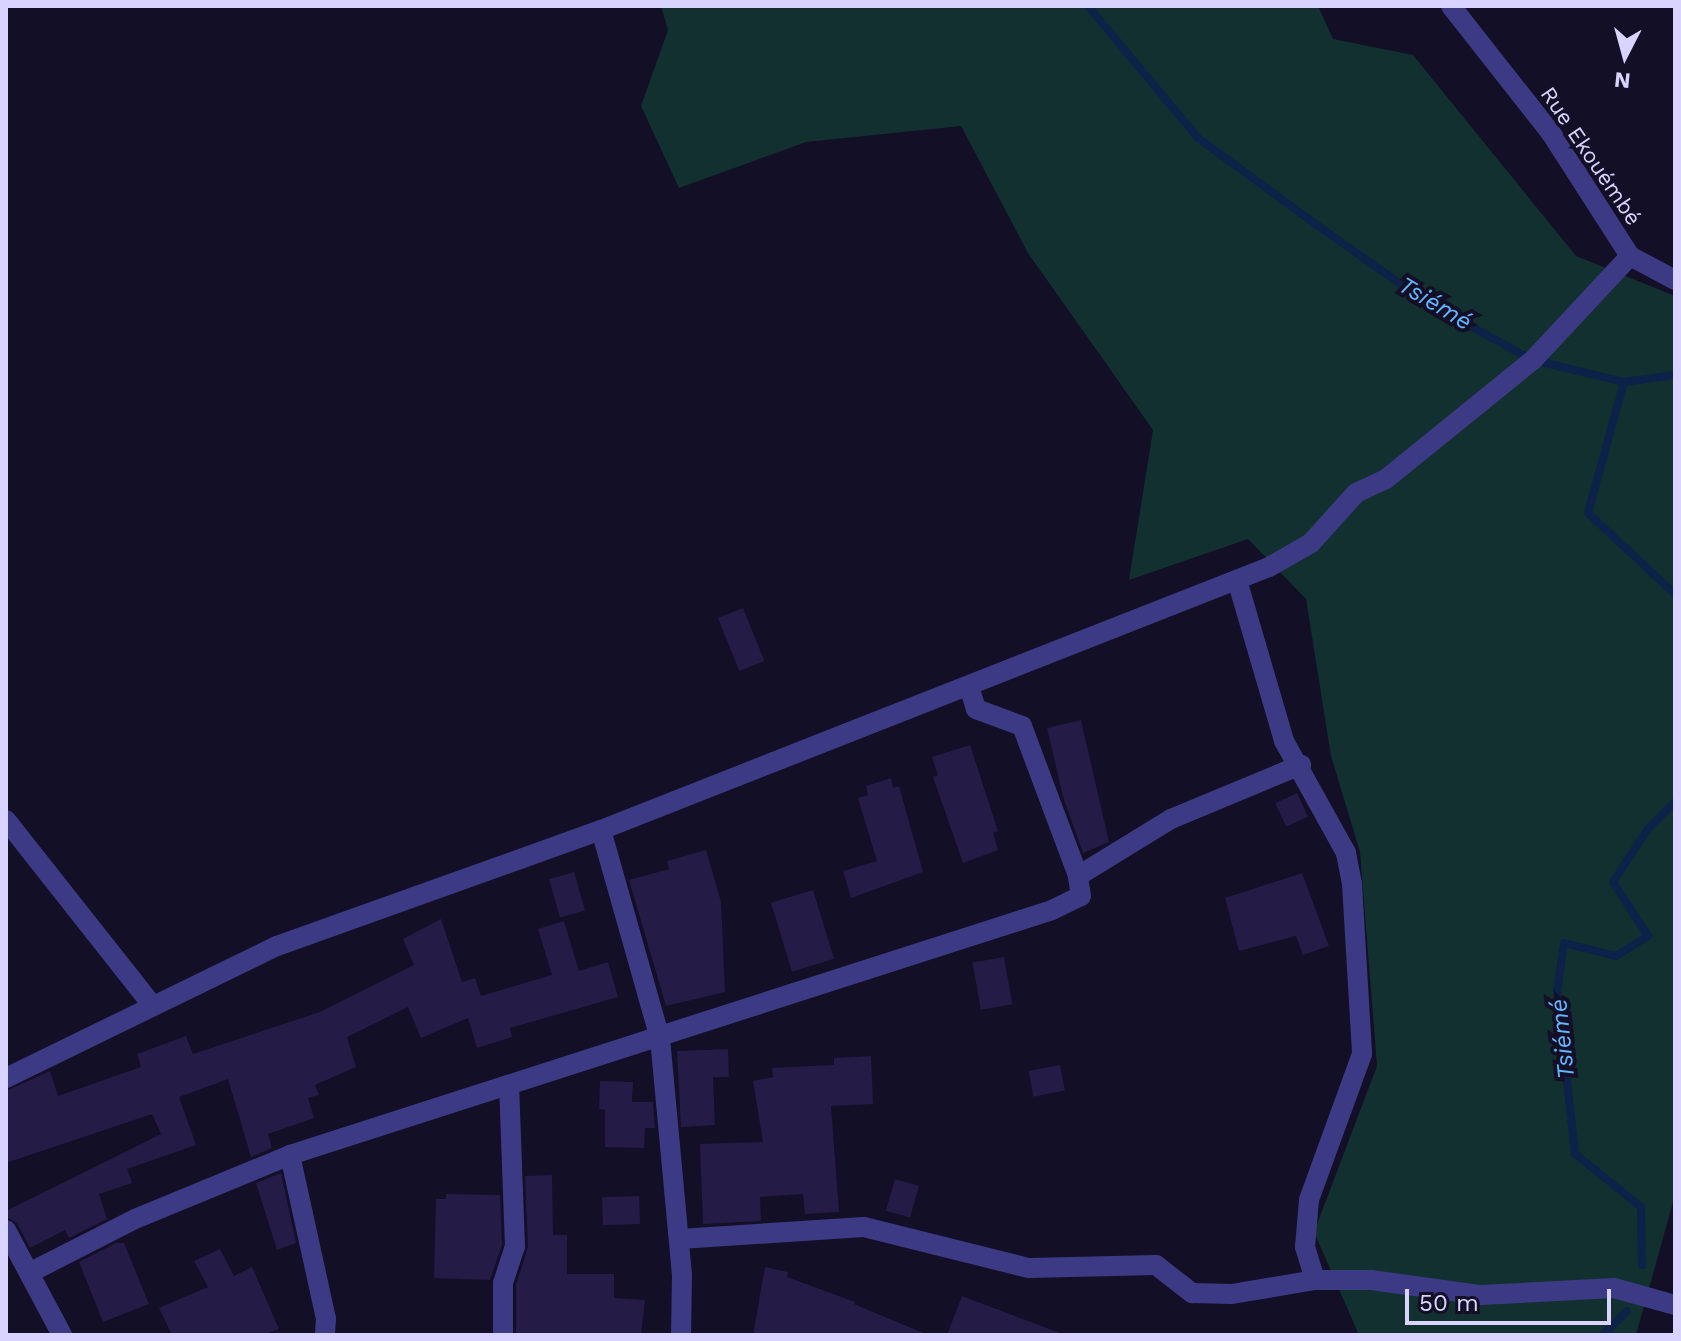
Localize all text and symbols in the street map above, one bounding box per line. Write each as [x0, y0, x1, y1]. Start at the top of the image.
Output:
north arrow [1585, 16, 1665, 96]
text: N [1613, 67, 1632, 94]
street label: Rue Ekouémbé [1535, 82, 1647, 230]
water label: Tsiémé [1393, 271, 1477, 337]
water label: Tsiémé [1544, 997, 1582, 1081]
scale bar [1409, 1273, 1615, 1323]
text: 50 m [1419, 1289, 1479, 1317]

